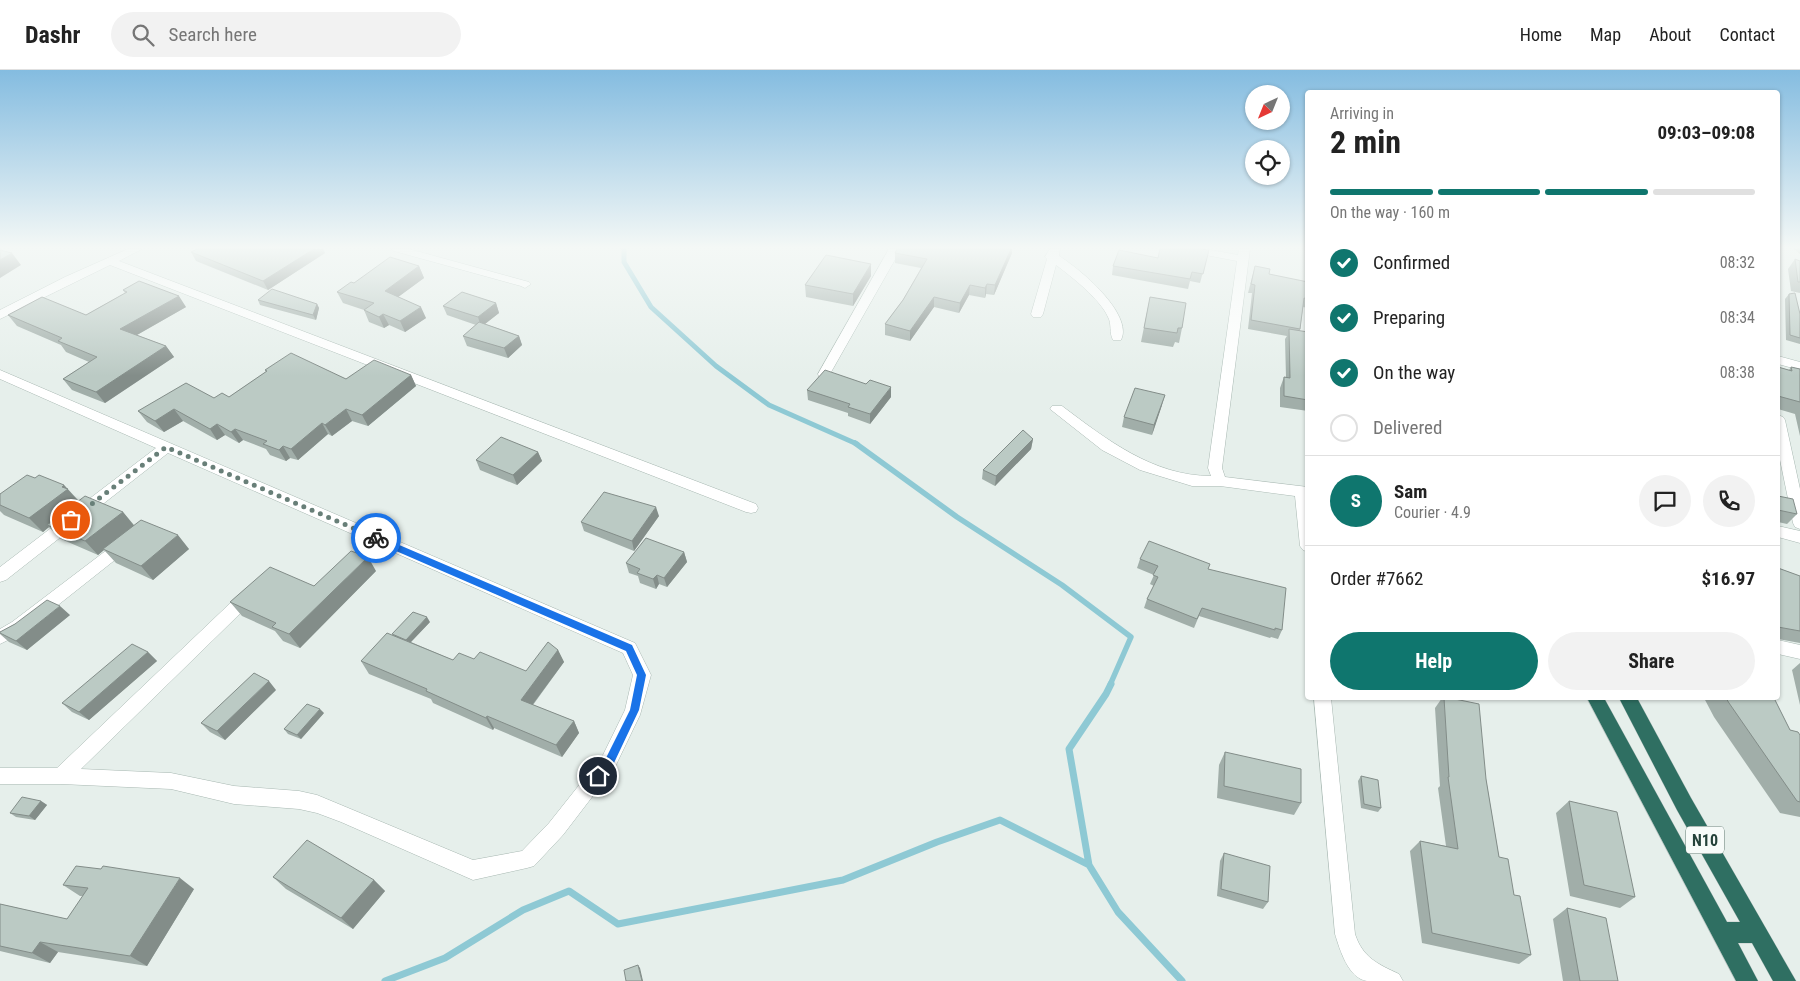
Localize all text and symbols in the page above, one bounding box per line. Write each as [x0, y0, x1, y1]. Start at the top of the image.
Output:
search box [111, 12, 461, 57]
text: Dashr [25, 21, 81, 49]
icon: search [129, 21, 157, 49]
text: Search here [169, 23, 257, 46]
text: Home [1520, 24, 1562, 45]
text: Map [1590, 24, 1621, 45]
text: About [1649, 24, 1691, 45]
text: Contact [1719, 24, 1775, 45]
north arrow [1245, 85, 1290, 130]
map controls [1245, 85, 1290, 185]
text: Arriving in [1330, 104, 1394, 123]
text: 09:03–09:08 [1657, 121, 1755, 144]
text: 2 min [1330, 123, 1401, 161]
button: locate [1245, 140, 1290, 185]
text: On the way · 160 m [1330, 203, 1450, 222]
icon: check [1330, 249, 1358, 277]
text: Confirmed [1373, 251, 1450, 274]
text: 08:32 [1720, 253, 1755, 272]
icon: check [1330, 304, 1358, 332]
text: Preparing [1373, 306, 1445, 329]
text: 08:34 [1720, 308, 1755, 327]
icon: check [1330, 359, 1358, 387]
text: On the way [1373, 361, 1455, 384]
text: 08:38 [1720, 363, 1755, 382]
text: Delivered [1373, 416, 1442, 439]
button: chat [1639, 475, 1691, 527]
button: phone [1703, 475, 1755, 527]
text: Sam [1394, 480, 1427, 503]
text: S [1351, 489, 1361, 512]
pin [50, 499, 92, 541]
text: Courier · 4.9 [1394, 503, 1471, 522]
icon: bag [57, 506, 85, 534]
courier [351, 513, 401, 563]
icon: bike [362, 524, 390, 552]
text: Order #7662 [1330, 567, 1423, 590]
text: $16.97 [1701, 567, 1755, 590]
button: Help [1330, 632, 1538, 690]
button: Share [1548, 632, 1755, 690]
pin [577, 755, 619, 797]
icon: home [584, 762, 612, 790]
road number: N10 [1686, 826, 1724, 854]

